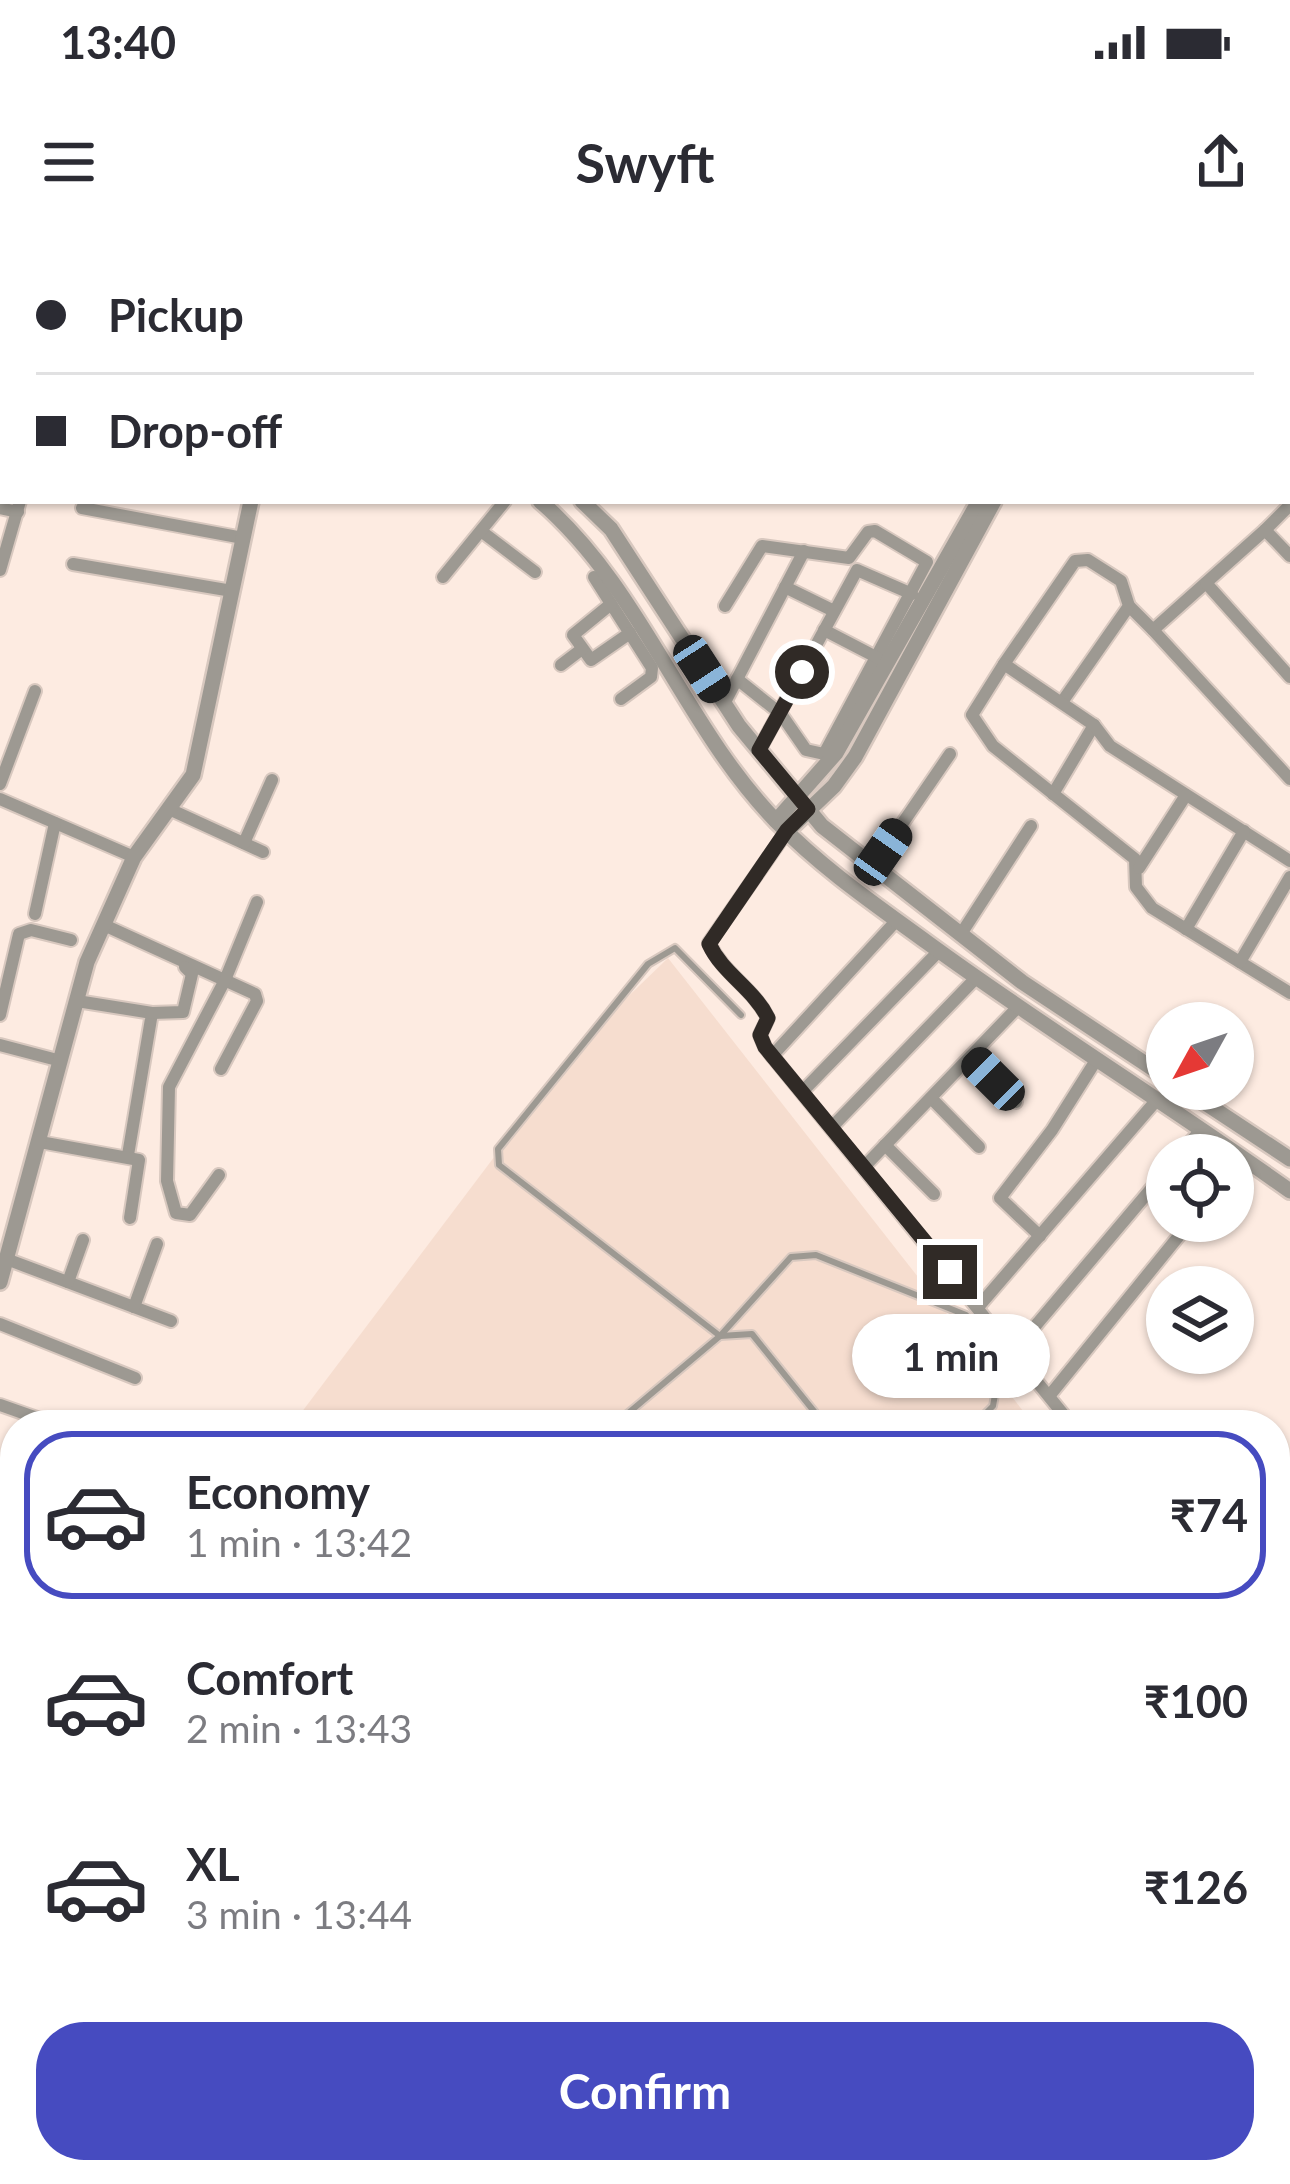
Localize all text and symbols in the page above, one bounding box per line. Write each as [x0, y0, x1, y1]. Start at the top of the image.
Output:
text: 13:40 [60, 15, 176, 69]
icon: menu [36, 129, 102, 195]
icon: share [1188, 129, 1254, 195]
text: Swyft [576, 130, 714, 195]
text: Pickup [108, 288, 244, 342]
text: Drop-off [108, 404, 282, 458]
car [667, 629, 737, 709]
route start [775, 645, 829, 699]
car [848, 812, 918, 892]
north arrow [1146, 1002, 1254, 1110]
map controls [1146, 1002, 1254, 1374]
car [955, 1041, 1031, 1117]
button: locate [1146, 1134, 1254, 1242]
route end [923, 1245, 977, 1299]
button: layers [1146, 1266, 1254, 1374]
callout: 1 min [851, 1314, 1049, 1398]
text: 1 min [903, 1333, 999, 1379]
icon: car [42, 1461, 150, 1569]
text: Economy [186, 1465, 370, 1519]
text: ₹74 [1170, 1488, 1248, 1542]
text: 1 min · 13:42 [186, 1519, 412, 1565]
icon: car [42, 1647, 150, 1755]
text: Comfort [186, 1651, 353, 1705]
text: ₹100 [1144, 1674, 1248, 1728]
text: 2 min · 13:43 [186, 1705, 412, 1751]
icon: car [42, 1833, 150, 1941]
text: XL [186, 1837, 240, 1891]
text: ₹126 [1144, 1860, 1248, 1914]
text: 3 min · 13:44 [186, 1891, 412, 1937]
button: Confirm [36, 2022, 1254, 2160]

